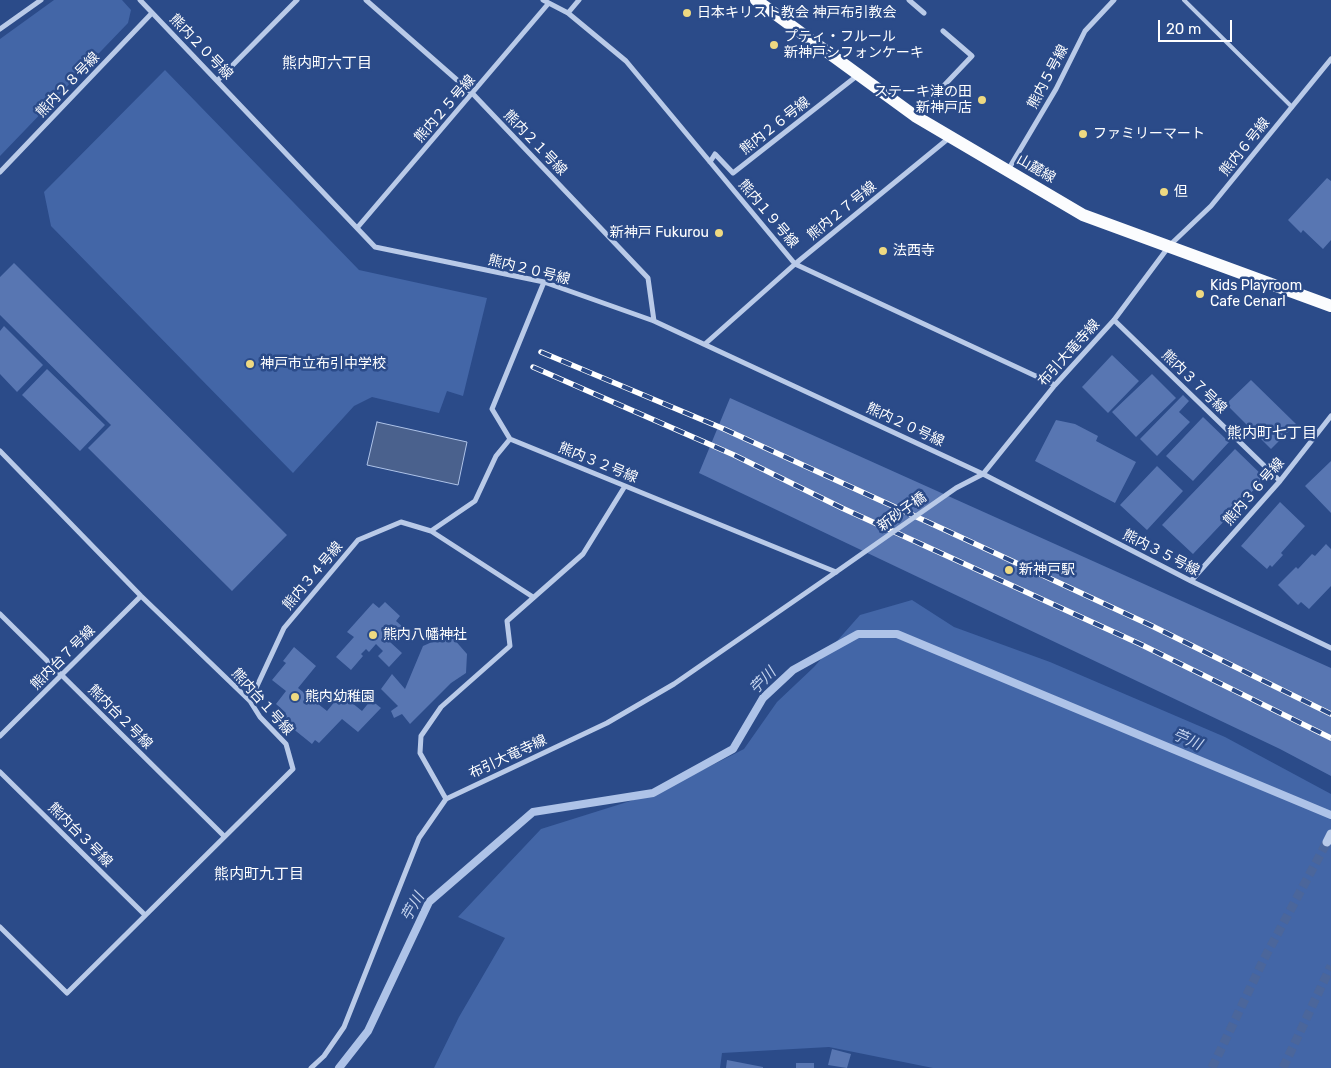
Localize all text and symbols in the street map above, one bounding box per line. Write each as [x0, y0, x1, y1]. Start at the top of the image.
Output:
place label: 日本キリスト教会 神戸布引教会 [697, 5, 896, 21]
marker: 日本キリスト教会 神戸布引教会 [681, 7, 693, 19]
scale bar [1161, 10, 1235, 42]
street label: 熊内２０号線 [166, 11, 236, 83]
text: 20 m [1166, 20, 1201, 38]
place label: プティ・フルール 新神戸シフォンケーキ [784, 29, 924, 62]
marker: プティ・フルール 新神戸シフォンケーキ [768, 39, 780, 51]
street label: 熊内５号線 [1024, 42, 1072, 112]
street label: 熊内２８号線 [33, 49, 103, 121]
district label: 熊内町六丁目 [282, 55, 372, 73]
street label: 熊内２５号線 [411, 72, 479, 146]
place label: ステーキ津の田 新神戸店 [874, 84, 972, 116]
street label: 熊内２６号線 [737, 94, 813, 158]
marker: ステーキ津の田 新神戸店 [976, 94, 988, 106]
street label: 熊内２１号線 [500, 107, 570, 179]
street label: 熊内６号線 [1216, 115, 1274, 179]
place label: ファミリーマート [1093, 126, 1205, 142]
marker: ファミリーマート [1077, 128, 1089, 140]
street label: 山麓線 [1014, 151, 1058, 187]
street label: 熊内１９号線 [735, 176, 801, 252]
street label: 熊内２７号線 [804, 178, 880, 244]
place label: 但 [1174, 184, 1188, 200]
marker: 但 [1158, 186, 1170, 198]
place label: 新神戸 Fukurou [610, 225, 709, 241]
marker: 新神戸 Fukurou [713, 227, 725, 239]
place label: 法西寺 [893, 243, 935, 259]
marker: 法西寺 [877, 245, 889, 257]
street label: 熊内２０号線 [486, 252, 572, 288]
place label: Kids Playroom Cafe Cenarl [1210, 278, 1302, 310]
marker: Kids Playroom Cafe Cenarl [1194, 288, 1206, 300]
street label: 布引大竜寺線 [1035, 316, 1103, 390]
street label: 熊内３７号線 [1158, 347, 1230, 417]
place label: 神戸市立布引中学校 [260, 356, 386, 372]
marker: 神戸市立布引中学校 [244, 358, 256, 370]
street label: 熊内２０号線 [863, 400, 947, 450]
district label: 熊内町七丁目 [1227, 425, 1317, 443]
street label: 熊内３２号線 [556, 439, 640, 487]
street label: 熊内３６号線 [1220, 455, 1288, 529]
street label: 新砂子橋 [874, 489, 930, 535]
street label: 熊内３５号線 [1120, 526, 1202, 580]
street label: 熊内３４号線 [280, 538, 346, 614]
place label: 新神戸駅 [1019, 562, 1075, 578]
marker: 新神戸駅 [1003, 564, 1015, 576]
street label: 熊内台７号線 [27, 622, 99, 694]
place label: 熊内八幡神社 [383, 627, 467, 643]
marker: 熊内八幡神社 [367, 629, 379, 641]
water label: 苧川 [746, 664, 780, 698]
street label: 熊内台１号線 [228, 665, 296, 739]
street label: 熊内台２号線 [84, 681, 156, 753]
place label: 熊内幼稚園 [305, 689, 375, 705]
marker: 熊内幼稚園 [289, 691, 301, 703]
water label: 苧川 [1170, 726, 1204, 754]
street label: 布引大竜寺線 [466, 732, 550, 782]
street label: 熊内台３号線 [44, 799, 116, 871]
district label: 熊内町九丁目 [214, 866, 304, 884]
water label: 苧川 [398, 890, 428, 924]

